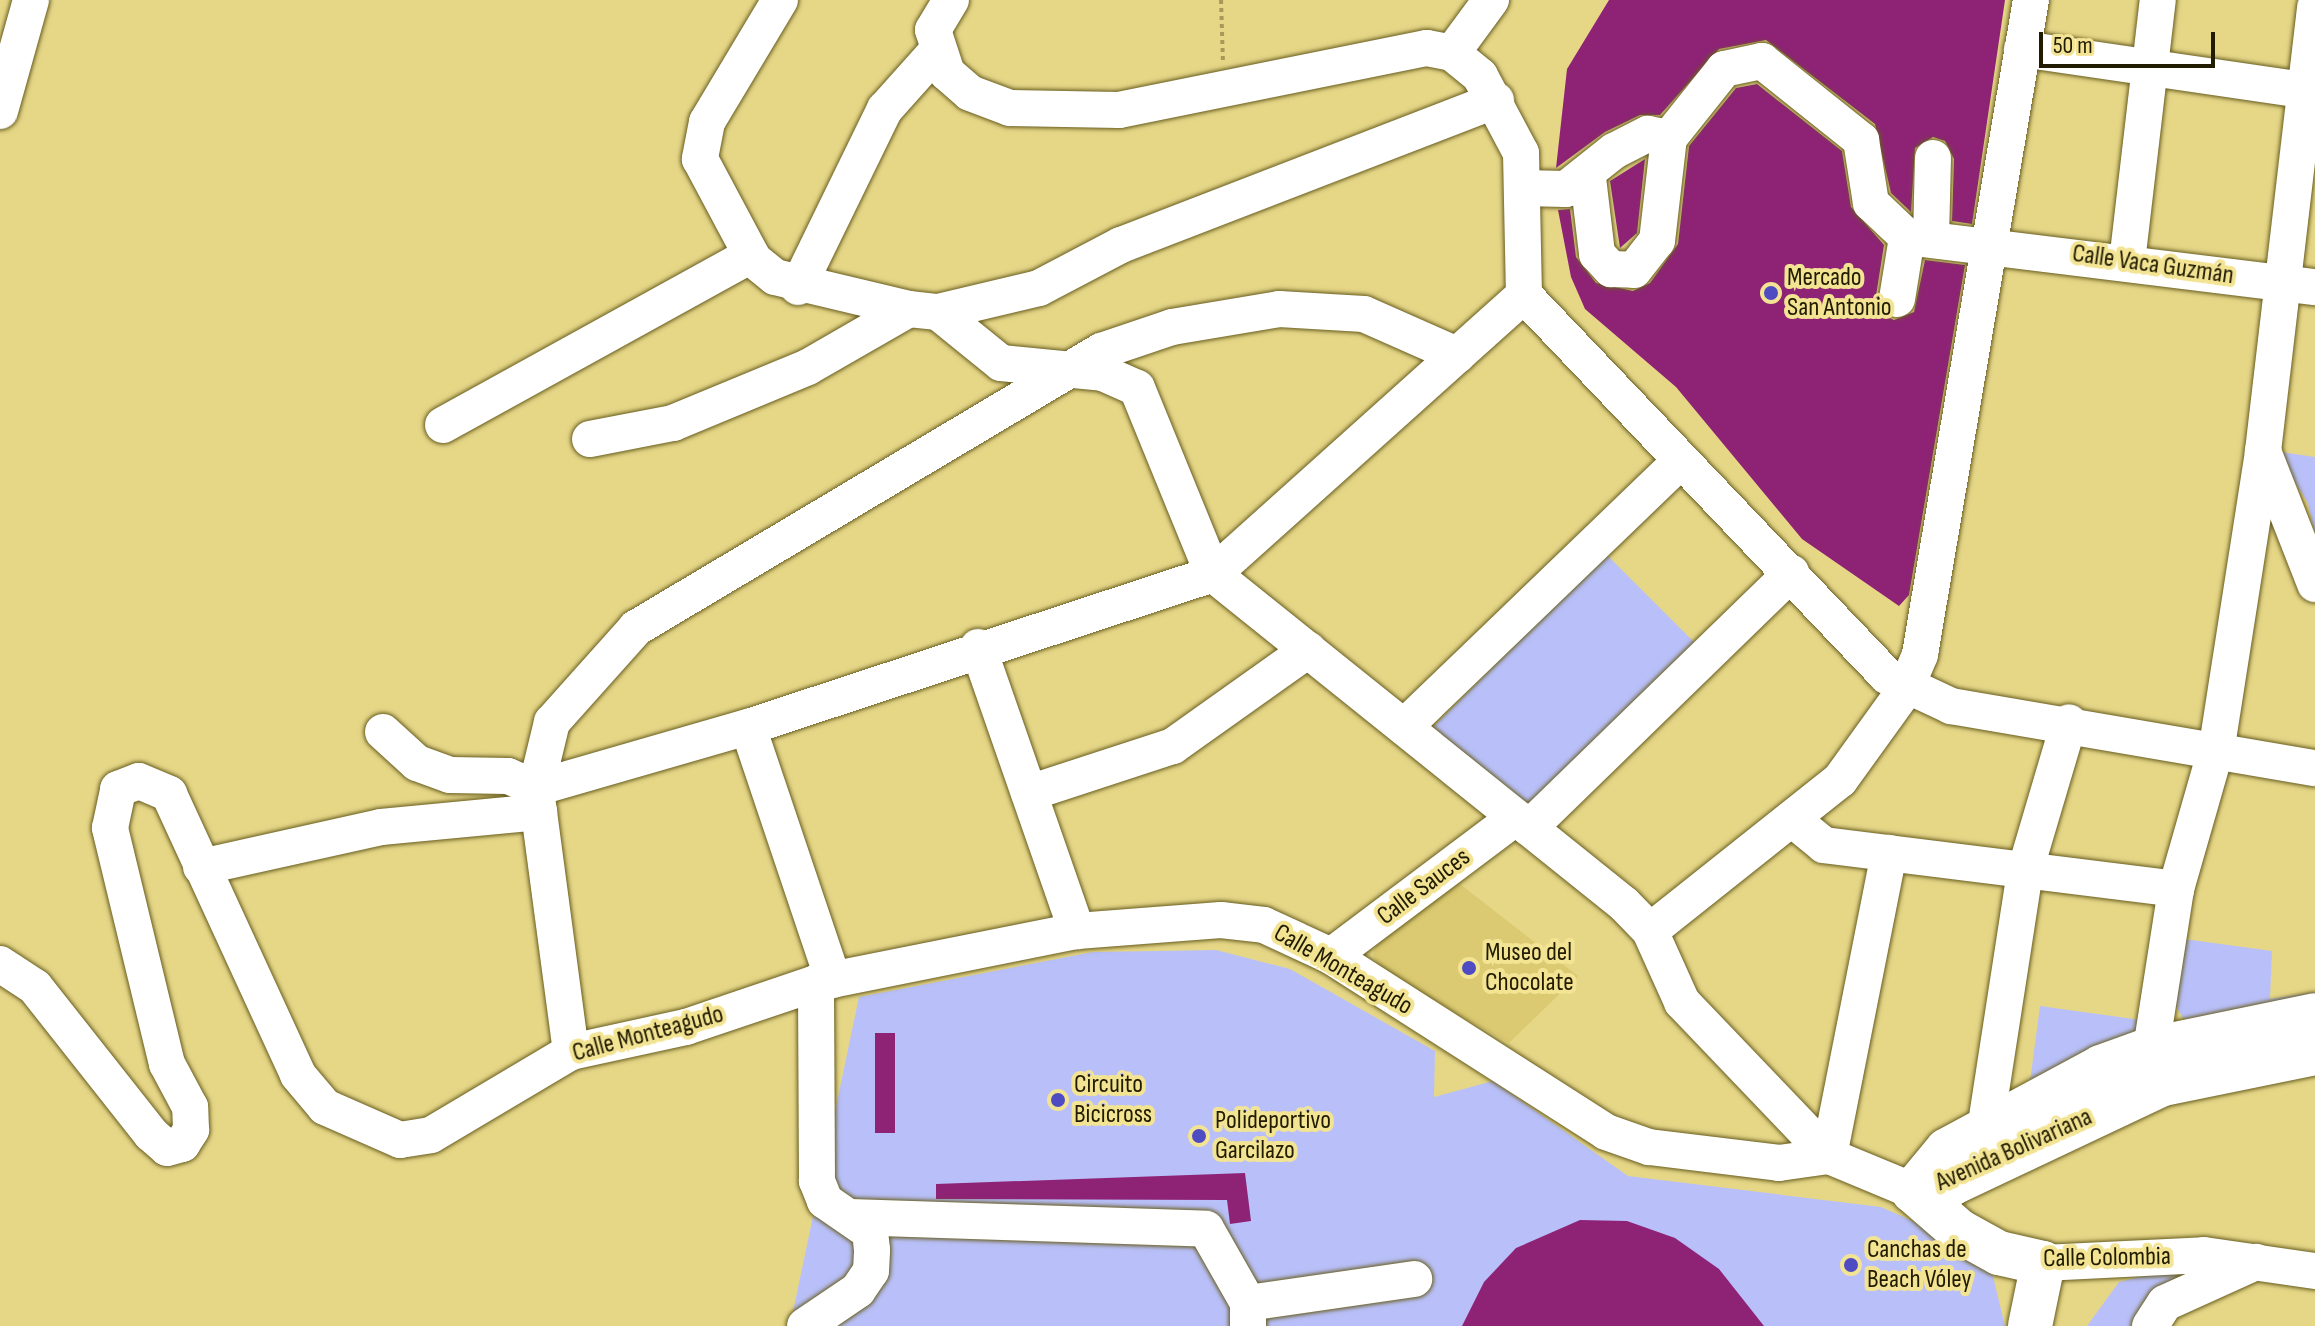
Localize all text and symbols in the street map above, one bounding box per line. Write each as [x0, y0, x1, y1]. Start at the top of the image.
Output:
scale bar [2043, 16, 2219, 66]
text: 50 m [2053, 31, 2093, 60]
street label: Calle Vaca Guzmán [2070, 238, 2236, 292]
place label: Mercado San Antonio [1787, 262, 1892, 324]
marker: Mercado San Antonio [1762, 284, 1780, 302]
street label: Calle Sauces [1371, 842, 1477, 932]
street label: Calle Monteagudo [1268, 918, 1418, 1022]
place label: Museo del Chocolate [1485, 937, 1574, 998]
marker: Museo del Chocolate [1460, 959, 1478, 977]
street label: Calle Monteagudo [569, 999, 727, 1069]
place label: Circuito Bicicross [1074, 1069, 1152, 1130]
marker: Circuito Bicicross [1049, 1091, 1067, 1109]
street label: Avenida Bolivariana [1931, 1102, 2097, 1198]
place label: Polideportivo Garcilazo [1215, 1105, 1331, 1166]
marker: Polideportivo Garcilazo [1190, 1127, 1208, 1145]
place label: Canchas de Beach Vóley [1867, 1234, 1972, 1296]
street label: Calle Colombia [2043, 1241, 2171, 1275]
marker: Canchas de Beach Vóley [1842, 1256, 1860, 1274]

